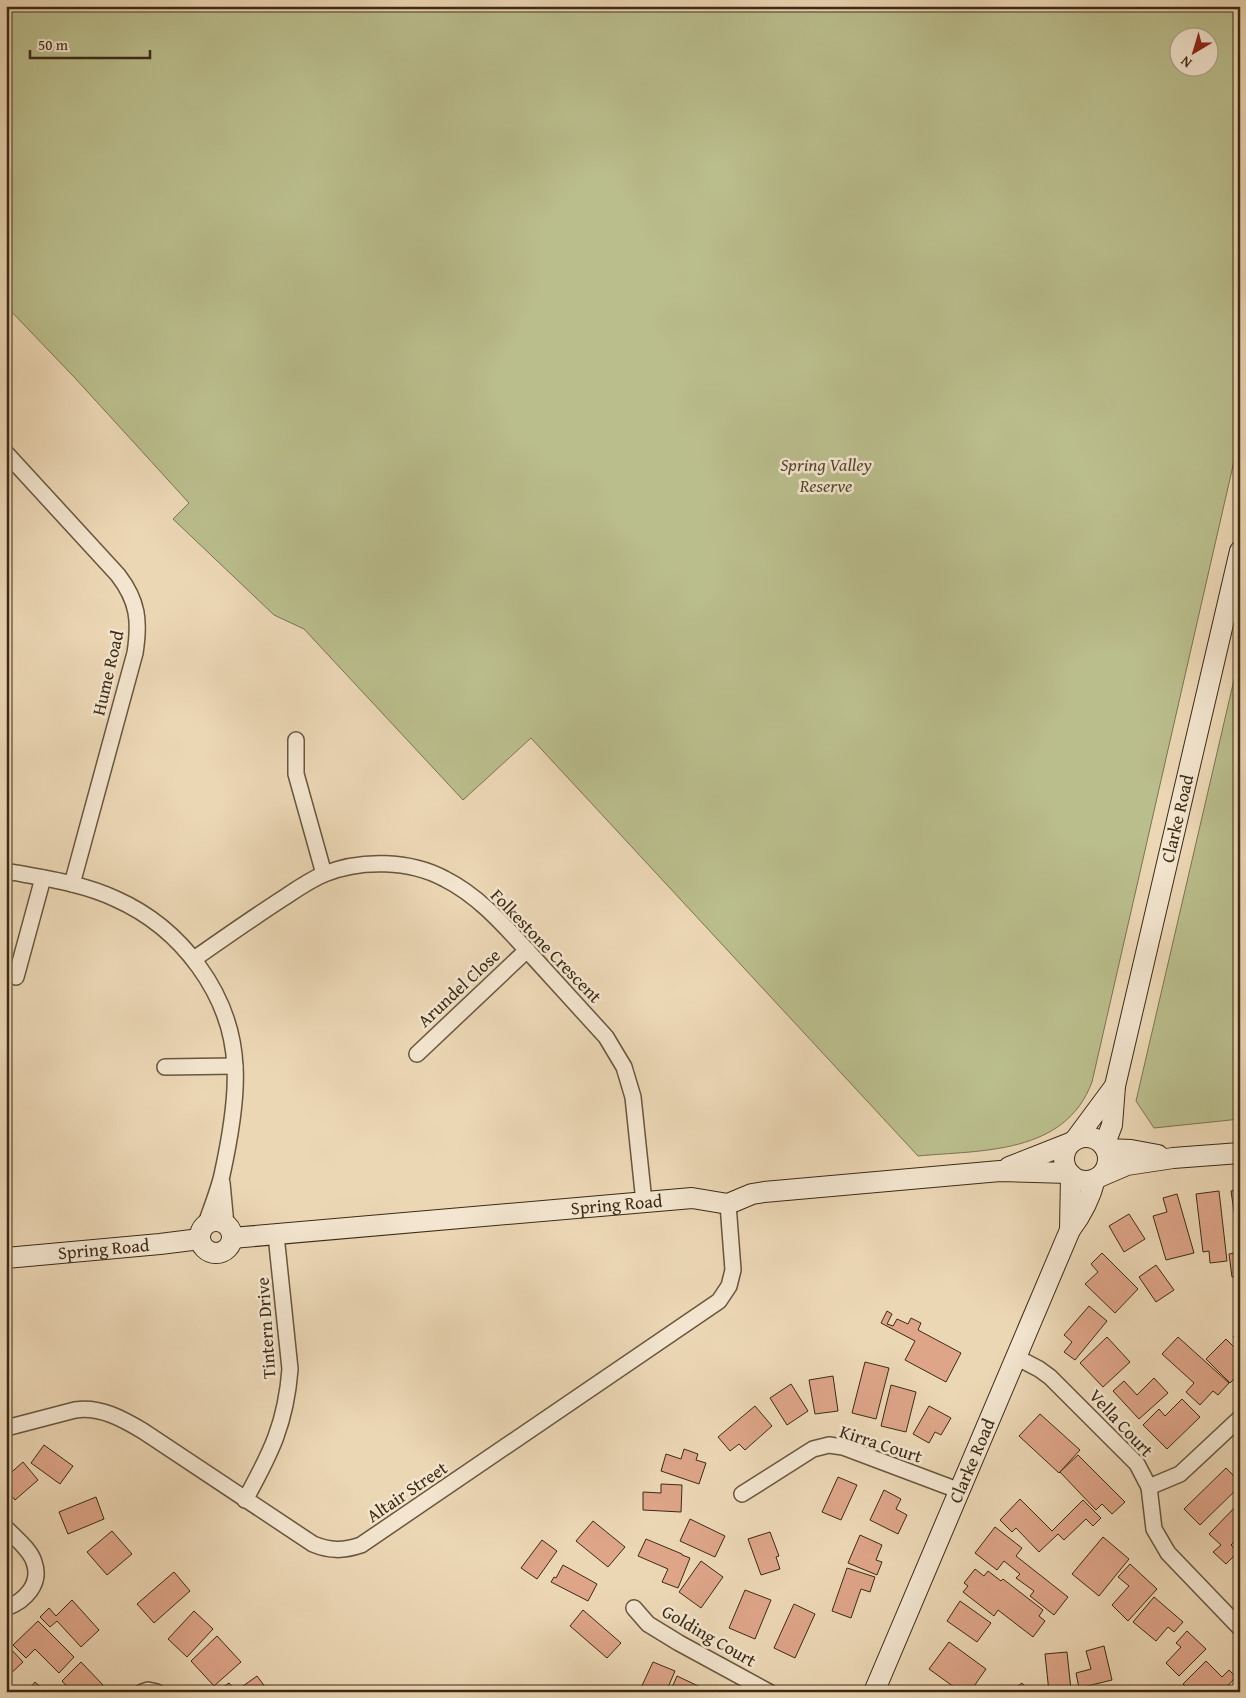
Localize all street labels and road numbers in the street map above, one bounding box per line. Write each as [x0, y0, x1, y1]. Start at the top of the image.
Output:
street label: Hume Road [85, 627, 130, 718]
street label: Clarke Road [1154, 772, 1200, 865]
street label: Folkestone Crescent [484, 882, 609, 1009]
street label: Arundel Close [411, 942, 506, 1033]
street label: Spring Road [570, 1187, 664, 1221]
street label: Spring Road [57, 1231, 151, 1266]
street label: Tintern Drive [248, 1276, 283, 1380]
street label: Vella Court [1083, 1383, 1160, 1463]
street label: Clarke Road [942, 1414, 1002, 1507]
street label: Kirra Court [836, 1418, 927, 1470]
street label: Altair Street [361, 1454, 453, 1529]
street label: Golding Court [657, 1598, 762, 1674]

